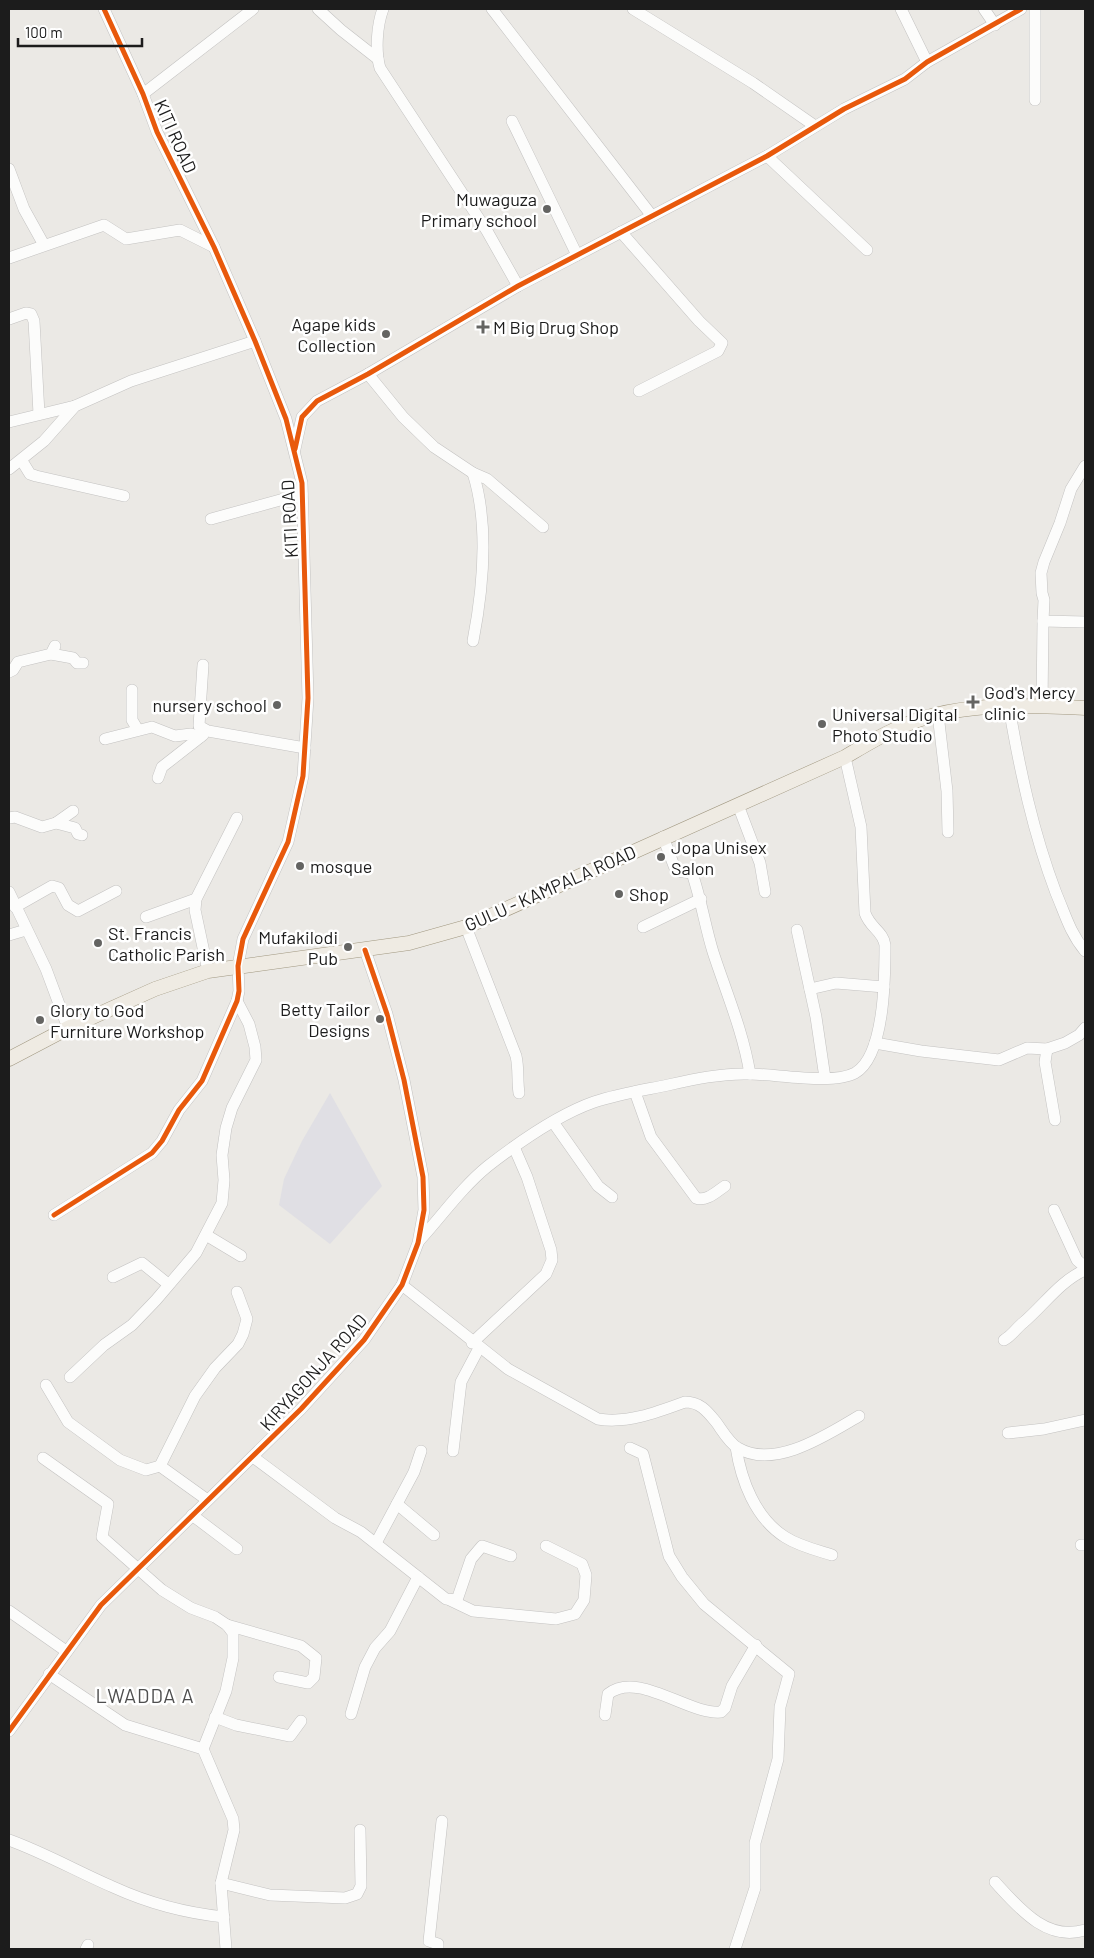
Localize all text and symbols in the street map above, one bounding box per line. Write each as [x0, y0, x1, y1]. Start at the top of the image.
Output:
scale bar [18, 15, 141, 47]
text: 100 m [25, 23, 63, 41]
street label: KITI ROAD [150, 96, 202, 176]
place label: Muwaguza Primary school [421, 188, 537, 231]
marker: Muwaguza Primary school [541, 203, 553, 215]
place label: Agape kids Collection [292, 313, 376, 356]
place label: M Big Drug Shop [493, 316, 619, 338]
marker: M Big Drug Shop [477, 321, 489, 333]
marker: Agape kids Collection [380, 328, 392, 340]
street label: KITI ROAD [276, 479, 302, 559]
place label: God's Mercy clinic [984, 681, 1075, 724]
place label: nursery school [153, 694, 267, 716]
marker: God's Mercy clinic [966, 695, 980, 709]
marker: nursery school [271, 699, 283, 711]
place label: Universal Digital Photo Studio [832, 703, 958, 746]
marker: Universal Digital Photo Studio [816, 718, 828, 730]
place label: Jopa Unisex Salon [671, 836, 767, 879]
street label: GULU - KAMPALA ROAD [461, 840, 639, 936]
marker: Jopa Unisex Salon [655, 851, 667, 863]
place label: mosque [310, 855, 372, 877]
marker: mosque [294, 860, 306, 872]
place label: Shop [629, 883, 669, 905]
marker: Shop [613, 888, 625, 900]
place label: St. Francis Catholic Parish [108, 922, 225, 965]
place label: Mufakilodi Pub [258, 926, 338, 969]
marker: St. Francis Catholic Parish [92, 937, 104, 949]
marker: Mufakilodi Pub [342, 941, 354, 953]
place label: Betty Tailor Designs [280, 998, 370, 1041]
place label: Glory to God Furniture Workshop [50, 999, 205, 1042]
marker: Betty Tailor Designs [374, 1013, 386, 1025]
marker: Glory to God Furniture Workshop [34, 1014, 46, 1026]
street label: KIRYAGONJA ROAD [255, 1309, 371, 1435]
district label: LWADDA A [95, 1683, 195, 1707]

